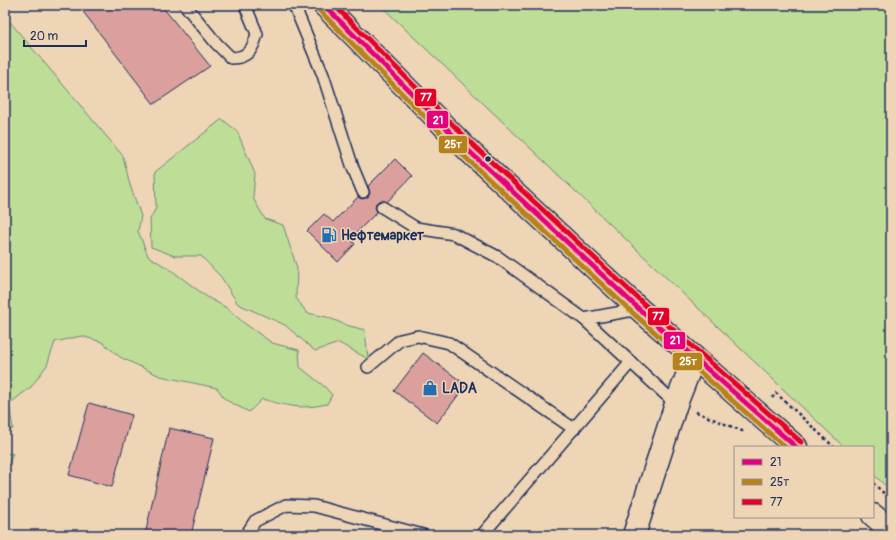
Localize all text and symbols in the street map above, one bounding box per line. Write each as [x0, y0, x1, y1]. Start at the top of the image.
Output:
scale bar [24, 22, 86, 48]
text: 20 m [30, 29, 59, 44]
line badge: 77 [414, 88, 437, 107]
text: 77 [420, 91, 432, 104]
line badge: 21 [426, 110, 449, 129]
text: 21 [433, 114, 443, 127]
line badge: 25т [438, 135, 468, 154]
text: 25т [444, 138, 462, 151]
unlabelled marker [483, 154, 493, 164]
fuel station icon: Нефтемаркет [320, 226, 338, 244]
place label: Нефтемаркет [341, 227, 425, 244]
line badge: 77 [647, 307, 670, 326]
text: 77 [652, 310, 664, 323]
line badge: 21 [663, 331, 686, 350]
text: 21 [670, 334, 680, 347]
line badge: 25т [672, 352, 703, 371]
text: 25т [679, 355, 697, 368]
shop icon: LADA [421, 379, 439, 397]
place label: LADA [442, 380, 477, 397]
legend [734, 446, 874, 518]
text: 21 [770, 455, 781, 470]
text: 25т [770, 475, 789, 490]
text: 77 [770, 495, 783, 510]

